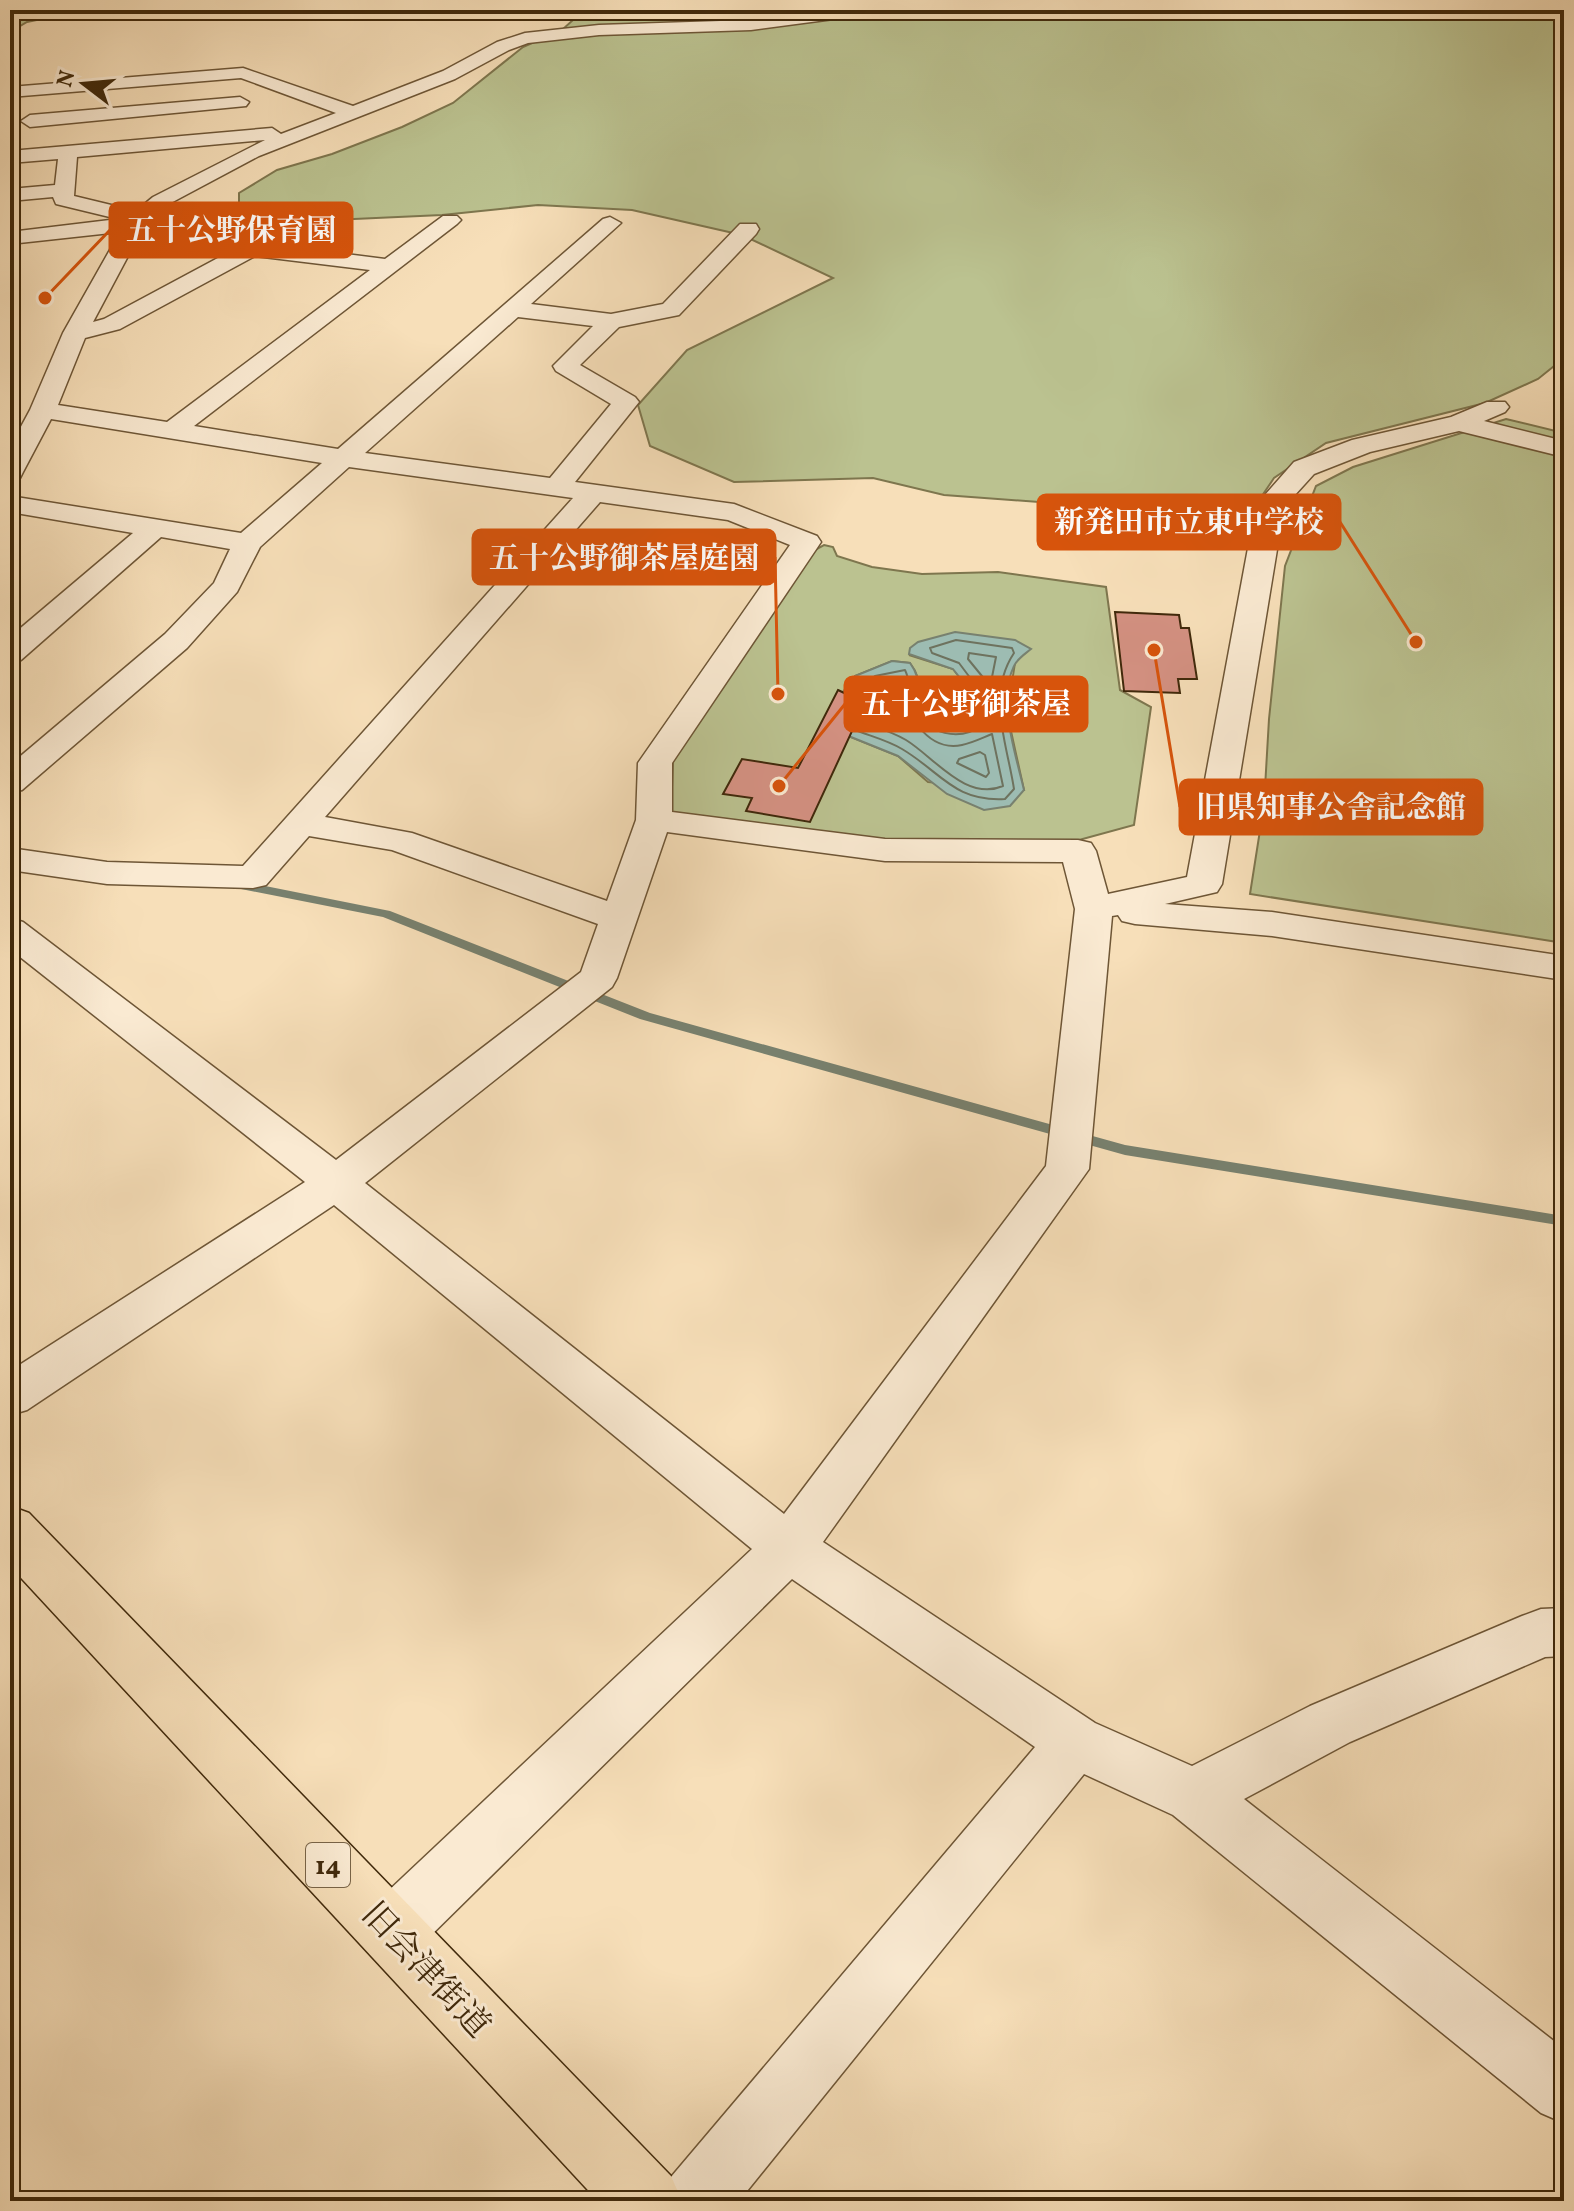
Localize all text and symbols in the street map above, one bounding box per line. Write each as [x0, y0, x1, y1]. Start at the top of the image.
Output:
north arrow [44, 44, 124, 124]
text: N [50, 67, 84, 91]
callout: 五十公野保育園 [110, 203, 352, 257]
text: 五十公野保育園 [126, 211, 336, 253]
callout: 新発田市立東中学校 [1038, 495, 1340, 549]
text: 新発田市立東中学校 [1054, 503, 1324, 545]
callout: 五十公野御茶屋庭園 [473, 530, 775, 584]
text: 五十公野御茶屋庭園 [489, 539, 759, 581]
callout: 五十公野御茶屋 [845, 677, 1087, 731]
text: 五十公野御茶屋 [861, 685, 1071, 727]
callout: 旧県知事公舎記念館 [1180, 780, 1482, 834]
text: 旧県知事公舎記念館 [1196, 788, 1466, 830]
road number: 14 [306, 1843, 350, 1887]
street label: 旧会津街道 [349, 1893, 500, 2050]

